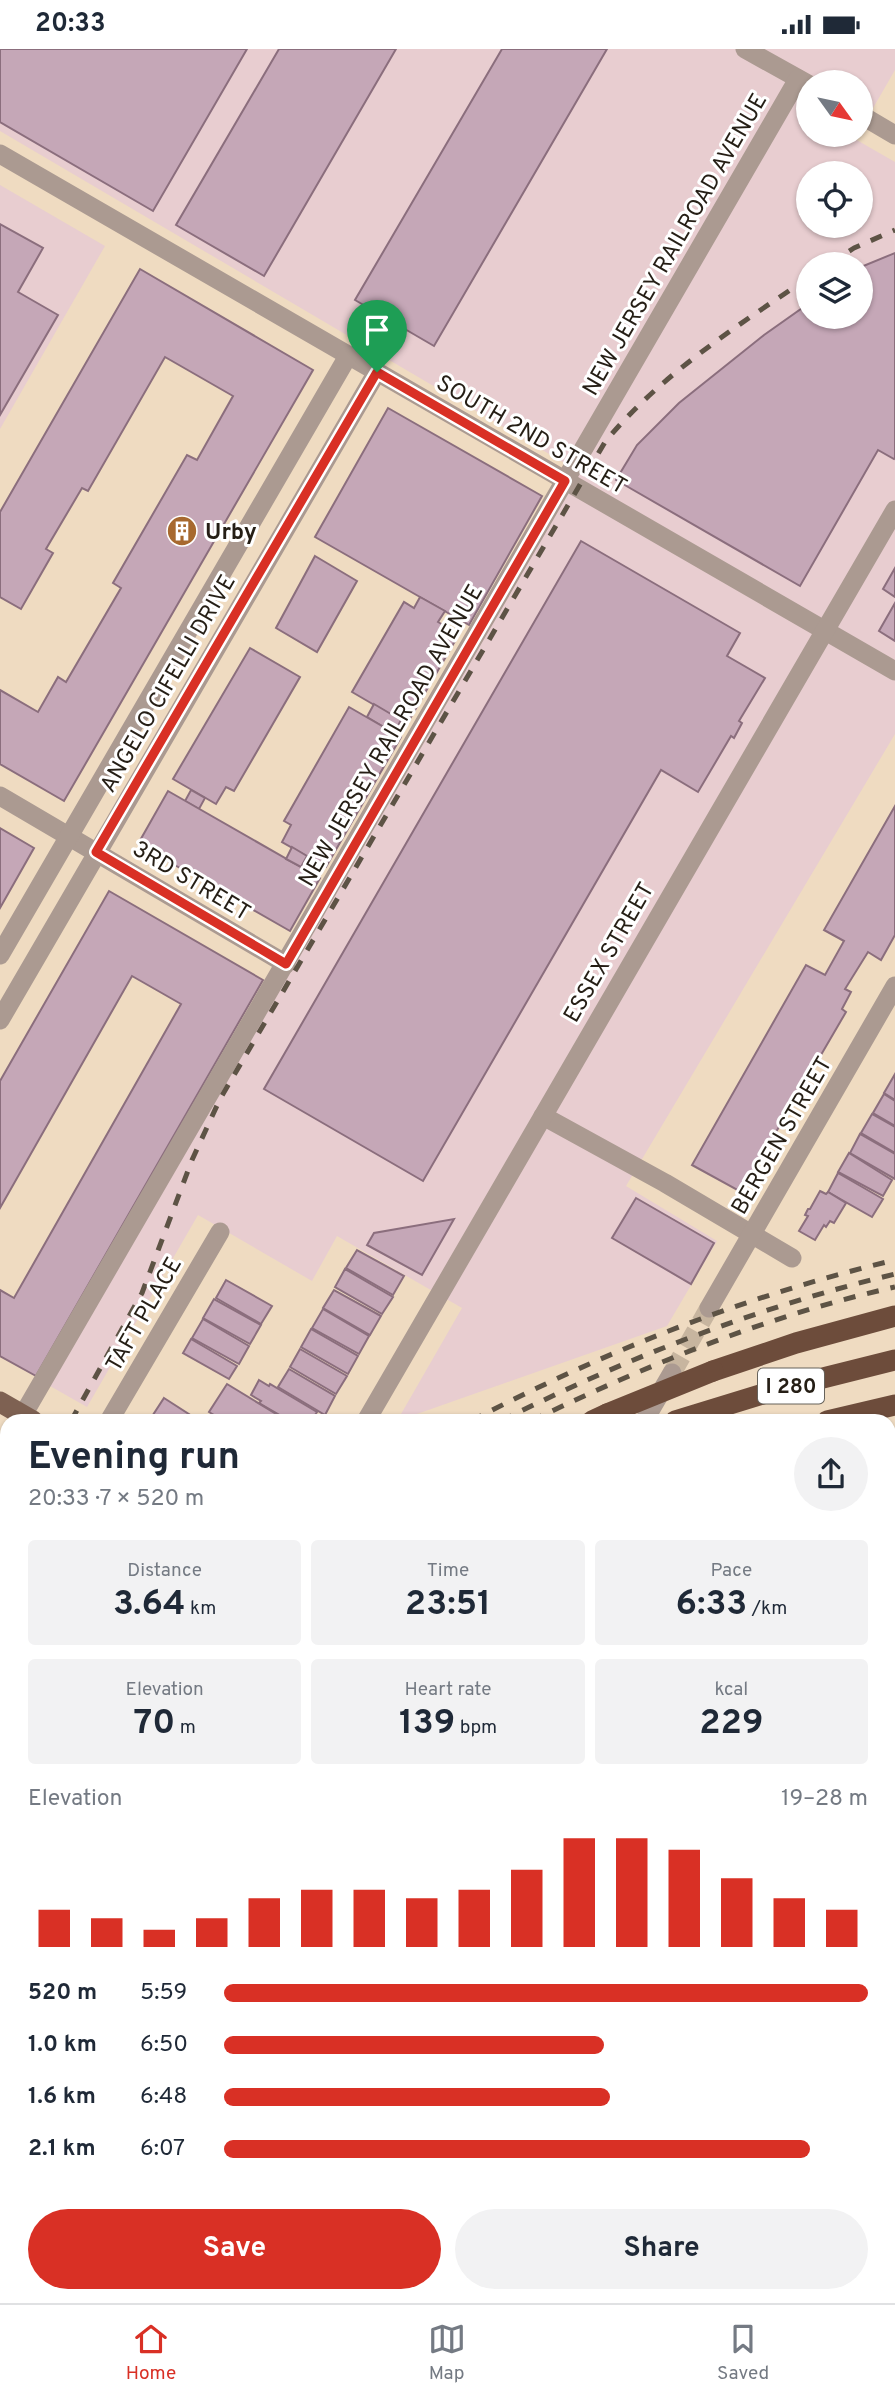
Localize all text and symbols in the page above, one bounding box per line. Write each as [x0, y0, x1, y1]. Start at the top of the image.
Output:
text: 20:33 [35, 8, 106, 41]
north arrow [796, 70, 873, 147]
map controls [796, 70, 873, 329]
street label: NEW JERSEY RAILROAD AVENUE [577, 89, 775, 402]
button: locate [796, 161, 873, 238]
button: layers [796, 252, 873, 329]
pin [347, 300, 407, 372]
icon: arrive [358, 311, 396, 349]
street label: SOUTH 2ND STREET [430, 370, 631, 503]
building icon: Urby [165, 514, 199, 548]
place label: Urby [205, 519, 257, 548]
street label: ANGELO CIFELLI DRIVE [95, 570, 243, 798]
street label: NEW JERSEY RAILROAD AVENUE [293, 580, 491, 893]
street label: 3RD STREET [126, 835, 255, 929]
street label: ESSEX STREET [558, 878, 662, 1029]
street label: BERGEN STREET [726, 1052, 840, 1220]
street label: TAFT PLACE [101, 1253, 190, 1378]
road number: I 280 [758, 1369, 824, 1403]
text: Evening run [28, 1434, 240, 1483]
button: share [794, 1437, 868, 1511]
text: 20:33 · 7 × 520 m [28, 1485, 204, 1514]
text: Distance [127, 1559, 202, 1583]
text: Time [427, 1559, 469, 1583]
text: Pace [710, 1559, 752, 1583]
text: 3.64 [113, 1583, 186, 1627]
text: 23:51 [405, 1583, 491, 1627]
text: 6:33 [675, 1583, 747, 1627]
text: km [186, 1597, 216, 1621]
text: /km [747, 1597, 787, 1621]
text: Elevation [126, 1678, 204, 1702]
text: Heart rate [405, 1678, 491, 1702]
text: kcal [714, 1678, 748, 1702]
text: 70 [133, 1702, 175, 1746]
text: 139 [399, 1702, 455, 1746]
text: 229 [699, 1702, 763, 1746]
text: m [175, 1716, 196, 1740]
text: bpm [455, 1716, 497, 1740]
text: Elevation [28, 1785, 123, 1814]
text: 19–28 m [781, 1785, 868, 1814]
text: 520 m [28, 1979, 97, 2008]
text: 5:59 [140, 1979, 187, 2008]
text: 1.0 km [28, 2031, 97, 2060]
text: 6:50 [140, 2031, 188, 2060]
text: 1.6 km [28, 2083, 96, 2112]
text: 6:48 [140, 2083, 187, 2112]
text: 2.1 km [28, 2135, 96, 2164]
text: 6:07 [140, 2135, 185, 2164]
button: Save [28, 2209, 441, 2289]
button: Share [455, 2209, 868, 2289]
tab: Home [126, 2320, 176, 2386]
tab: Map [428, 2320, 466, 2386]
tab: Saved [717, 2320, 769, 2386]

